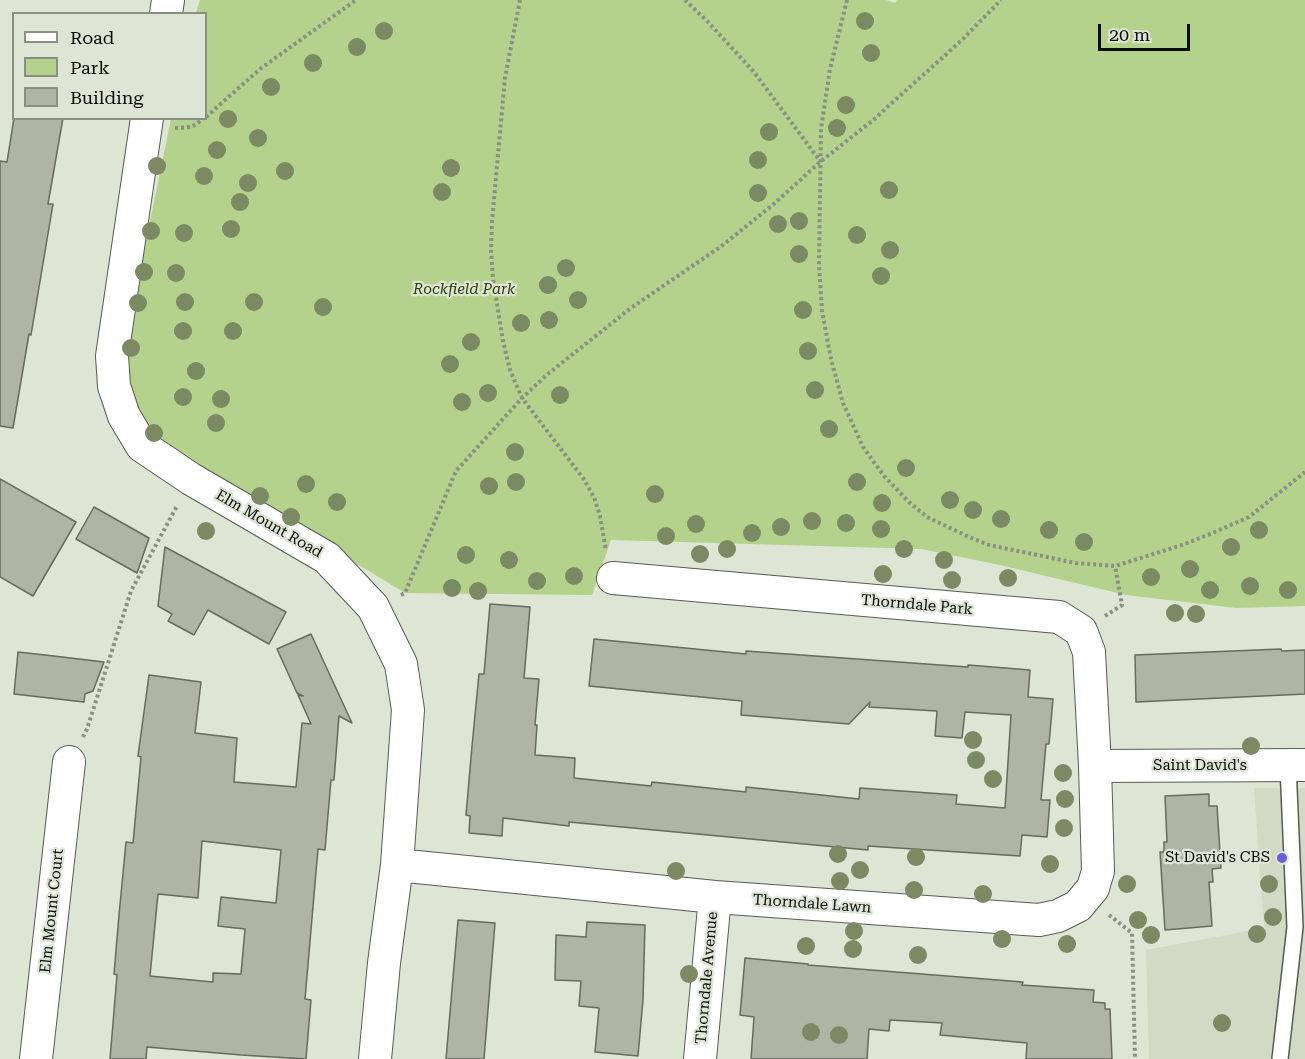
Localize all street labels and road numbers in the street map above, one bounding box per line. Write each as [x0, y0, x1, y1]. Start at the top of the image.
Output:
street label: Elm Mount Road [212, 486, 326, 562]
street label: Thorndale Park [860, 591, 974, 619]
street label: Saint David's [1153, 757, 1247, 775]
street label: Elm Mount Court [37, 848, 67, 974]
street label: Thorndale Lawn [752, 891, 872, 917]
street label: Thorndale Avenue [692, 911, 722, 1045]

